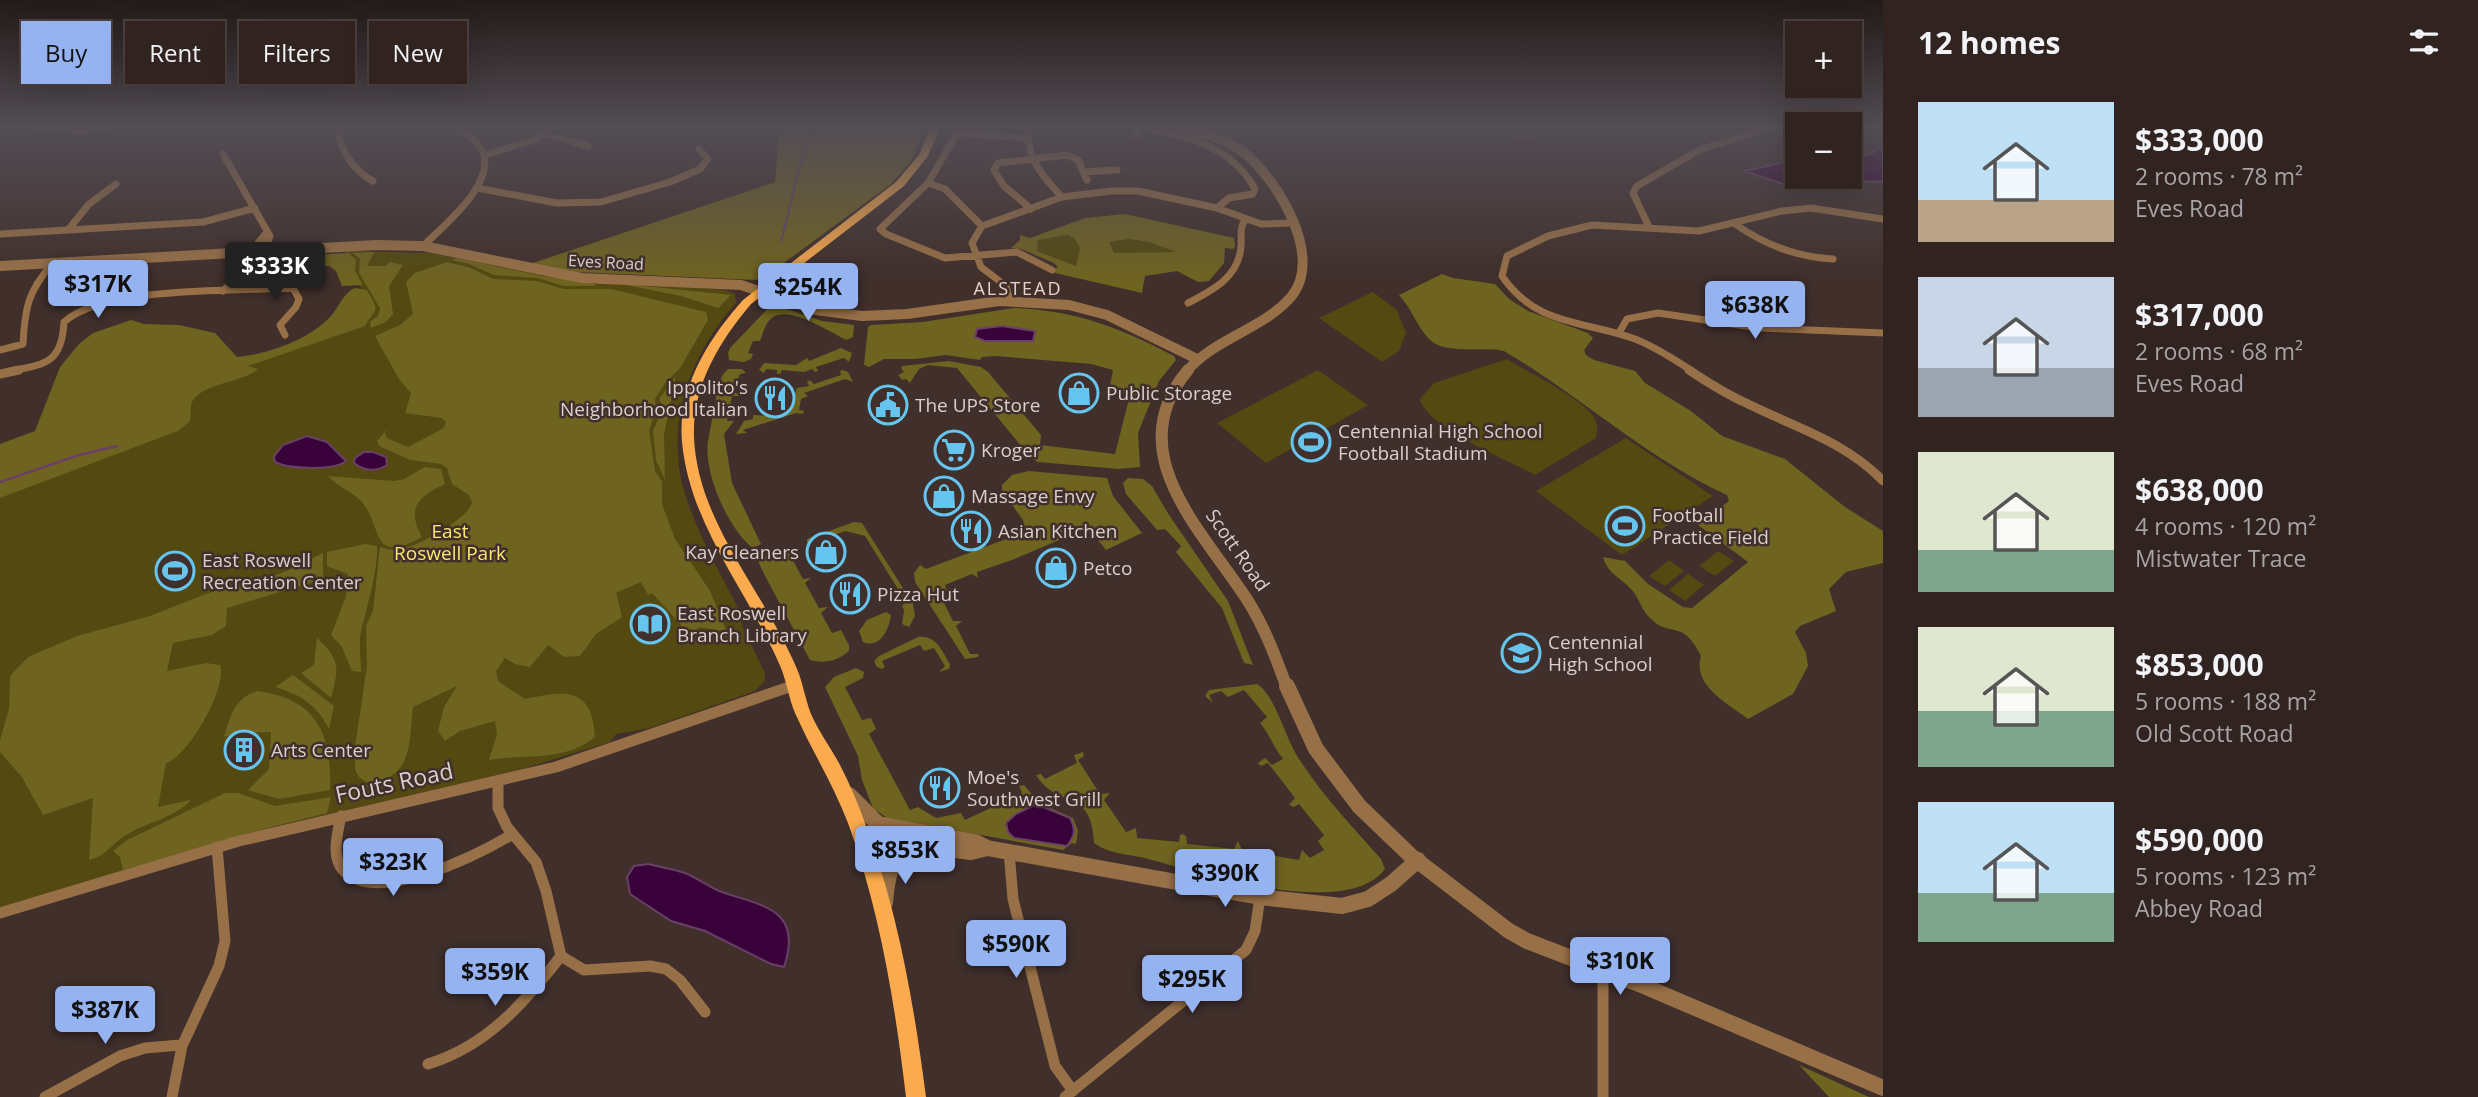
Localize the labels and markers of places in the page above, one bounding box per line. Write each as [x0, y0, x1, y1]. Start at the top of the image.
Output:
pin: $333K [226, 243, 324, 302]
pin: $317K [49, 260, 147, 320]
pin: $254K [759, 264, 857, 323]
pin: $638K [1706, 282, 1804, 341]
shop icon: Public Storage [1058, 372, 1100, 414]
place label: Ippolito's Neighborhood Italian [560, 374, 748, 422]
restaurant icon: Ippolito's Neighborhood Italian [754, 377, 796, 419]
place label: Public Storage [1106, 380, 1232, 406]
public building icon: The UPS Store [867, 384, 909, 426]
place label: The UPS Store [915, 392, 1040, 418]
place label: Centennial High School Football Stadium [1338, 418, 1543, 466]
sports icon: Centennial High School Football Stadium [1290, 421, 1332, 463]
supermarket icon: Kroger [933, 429, 975, 471]
place label: Kroger [981, 437, 1041, 463]
shop icon: Massage Envy [923, 475, 965, 517]
place label: Massage Envy [971, 483, 1095, 509]
place label: Football Practice Field [1652, 502, 1769, 550]
sports icon: Football Practice Field [1604, 505, 1646, 547]
restaurant icon: Asian Kitchen [950, 510, 992, 552]
place label: Asian Kitchen [998, 518, 1117, 544]
shop icon: Kay Cleaners [805, 531, 847, 573]
place label: Kay Cleaners [685, 539, 799, 565]
place label: East Roswell Recreation Center [202, 547, 362, 595]
shop icon: Petco [1035, 547, 1077, 589]
sports icon: East Roswell Recreation Center [154, 550, 196, 592]
place label: Petco [1083, 555, 1132, 581]
restaurant icon: Pizza Hut [829, 573, 871, 615]
place label: Pizza Hut [877, 581, 959, 607]
place label: East Roswell Branch Library [677, 600, 807, 648]
library icon: East Roswell Branch Library [629, 603, 671, 645]
place label: Centennial High School [1548, 629, 1653, 677]
school or university icon: Centennial High School [1500, 632, 1542, 674]
building icon: Arts Center [223, 729, 265, 771]
place label: Arts Center [271, 737, 371, 763]
place label: Moe's Southwest Grill [967, 764, 1101, 812]
restaurant icon: Moe's Southwest Grill [919, 767, 961, 809]
pin: $853K [856, 826, 954, 886]
pin: $323K [344, 838, 442, 898]
pin: $390K [1176, 850, 1274, 909]
pin: $590K [967, 920, 1065, 980]
pin: $310K [1571, 937, 1669, 997]
pin: $359K [446, 948, 544, 1008]
pin: $295K [1143, 956, 1241, 1015]
pin: $387K [56, 986, 154, 1046]

